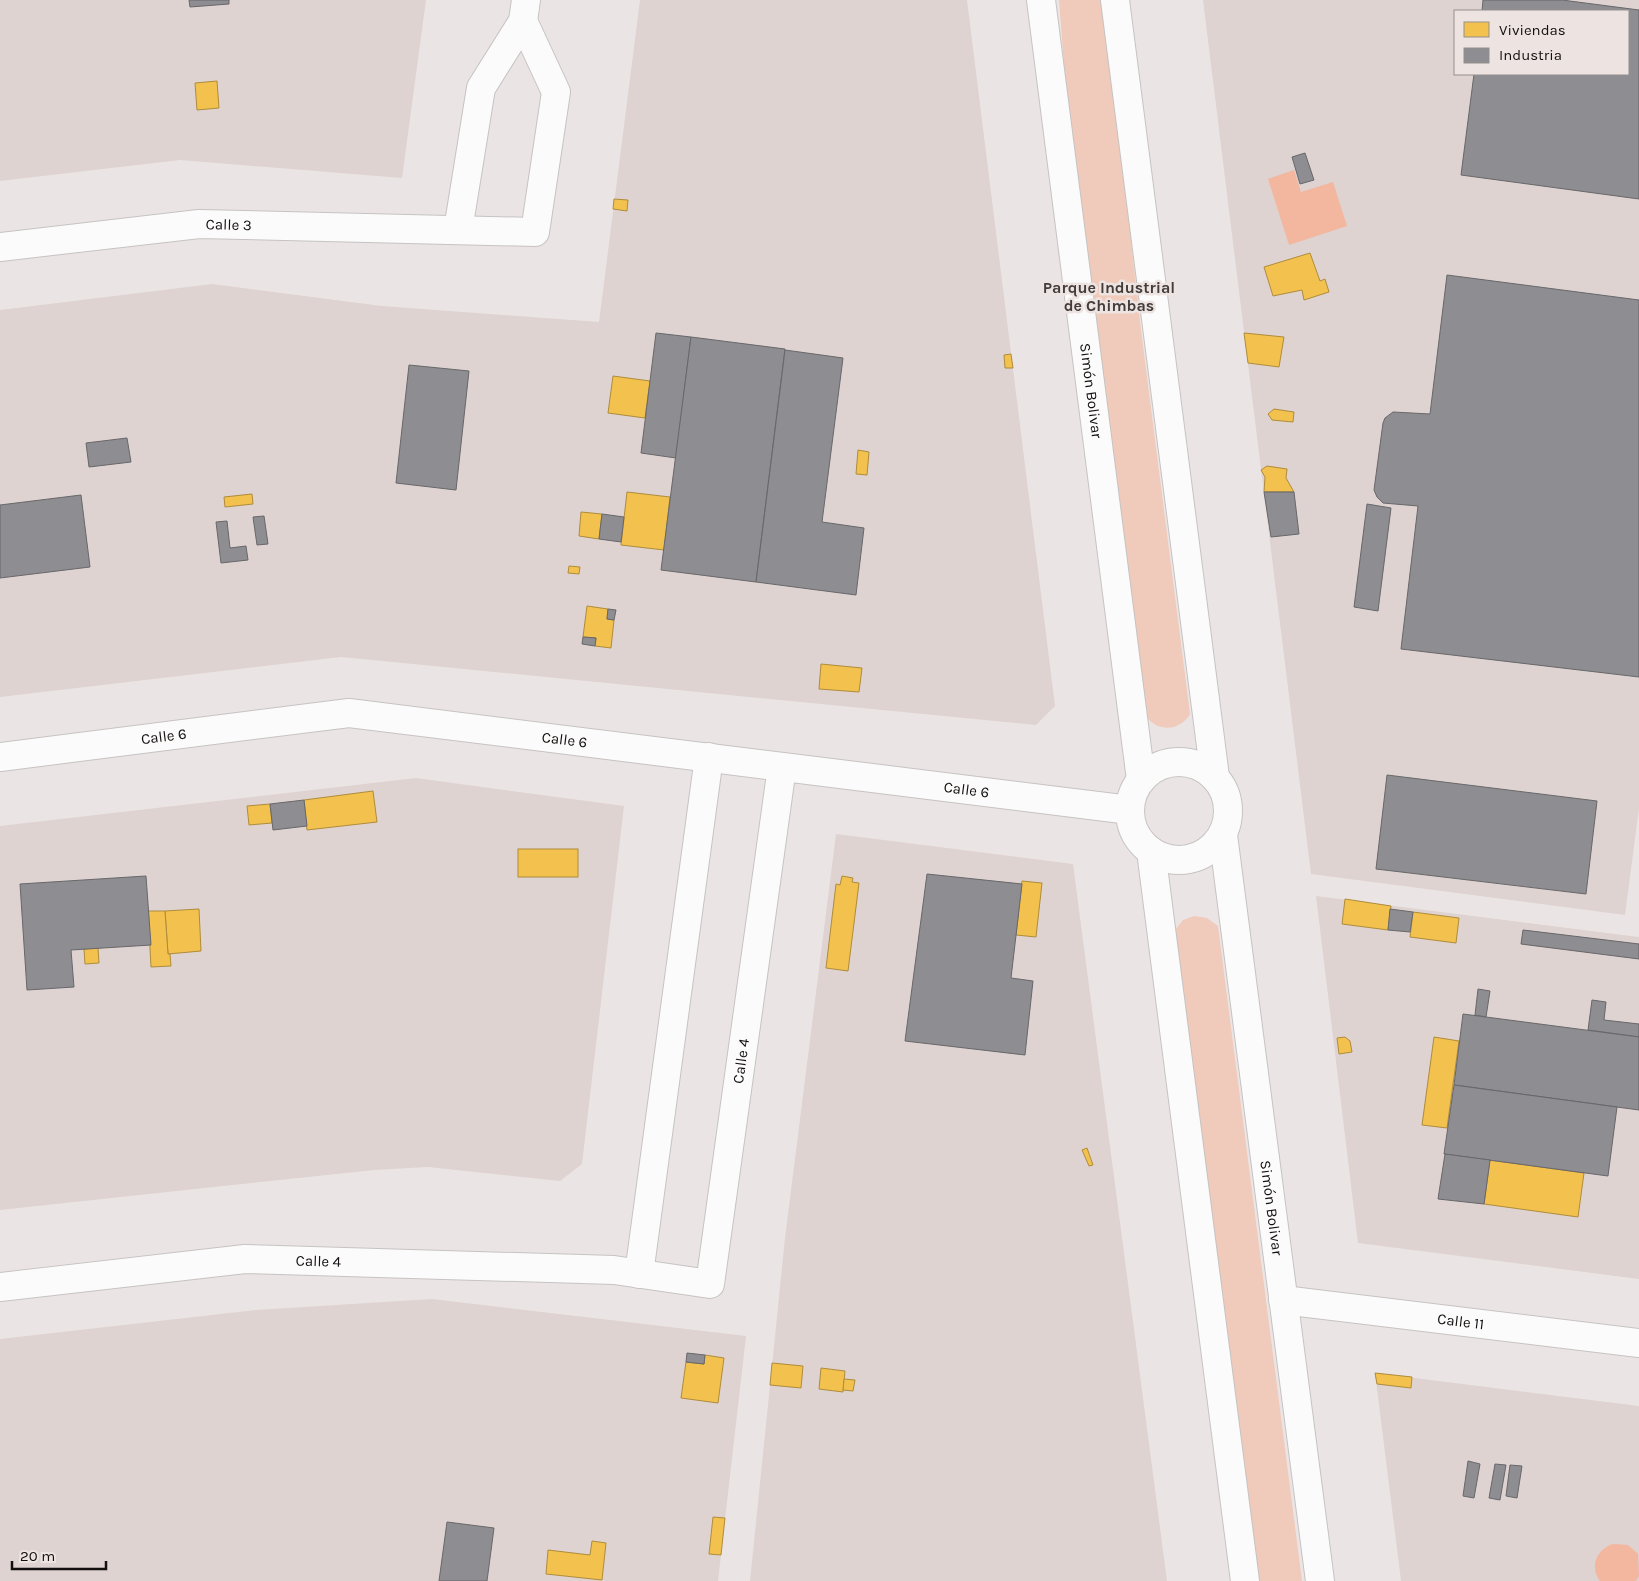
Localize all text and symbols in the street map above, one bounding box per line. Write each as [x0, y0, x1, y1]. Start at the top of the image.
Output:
legend [1454, 10, 1629, 75]
text: Viviendas [1499, 21, 1566, 39]
text: Industria [1499, 46, 1562, 64]
street label: Calle 3 [205, 215, 252, 234]
district label: Parque Industrial de Chimbas [1043, 278, 1175, 315]
street label: Simón Bolivar [1076, 342, 1106, 440]
street label: Calle 6 [140, 725, 188, 748]
street label: Calle 6 [541, 728, 588, 752]
street label: Calle 6 [943, 778, 990, 801]
street label: Calle 4 [729, 1037, 753, 1085]
street label: Simón Bolivar [1256, 1159, 1287, 1257]
street label: Calle 4 [295, 1252, 342, 1271]
street label: Calle 11 [1436, 1310, 1485, 1333]
scale bar [12, 1538, 106, 1570]
text: 20 m [20, 1547, 55, 1565]

